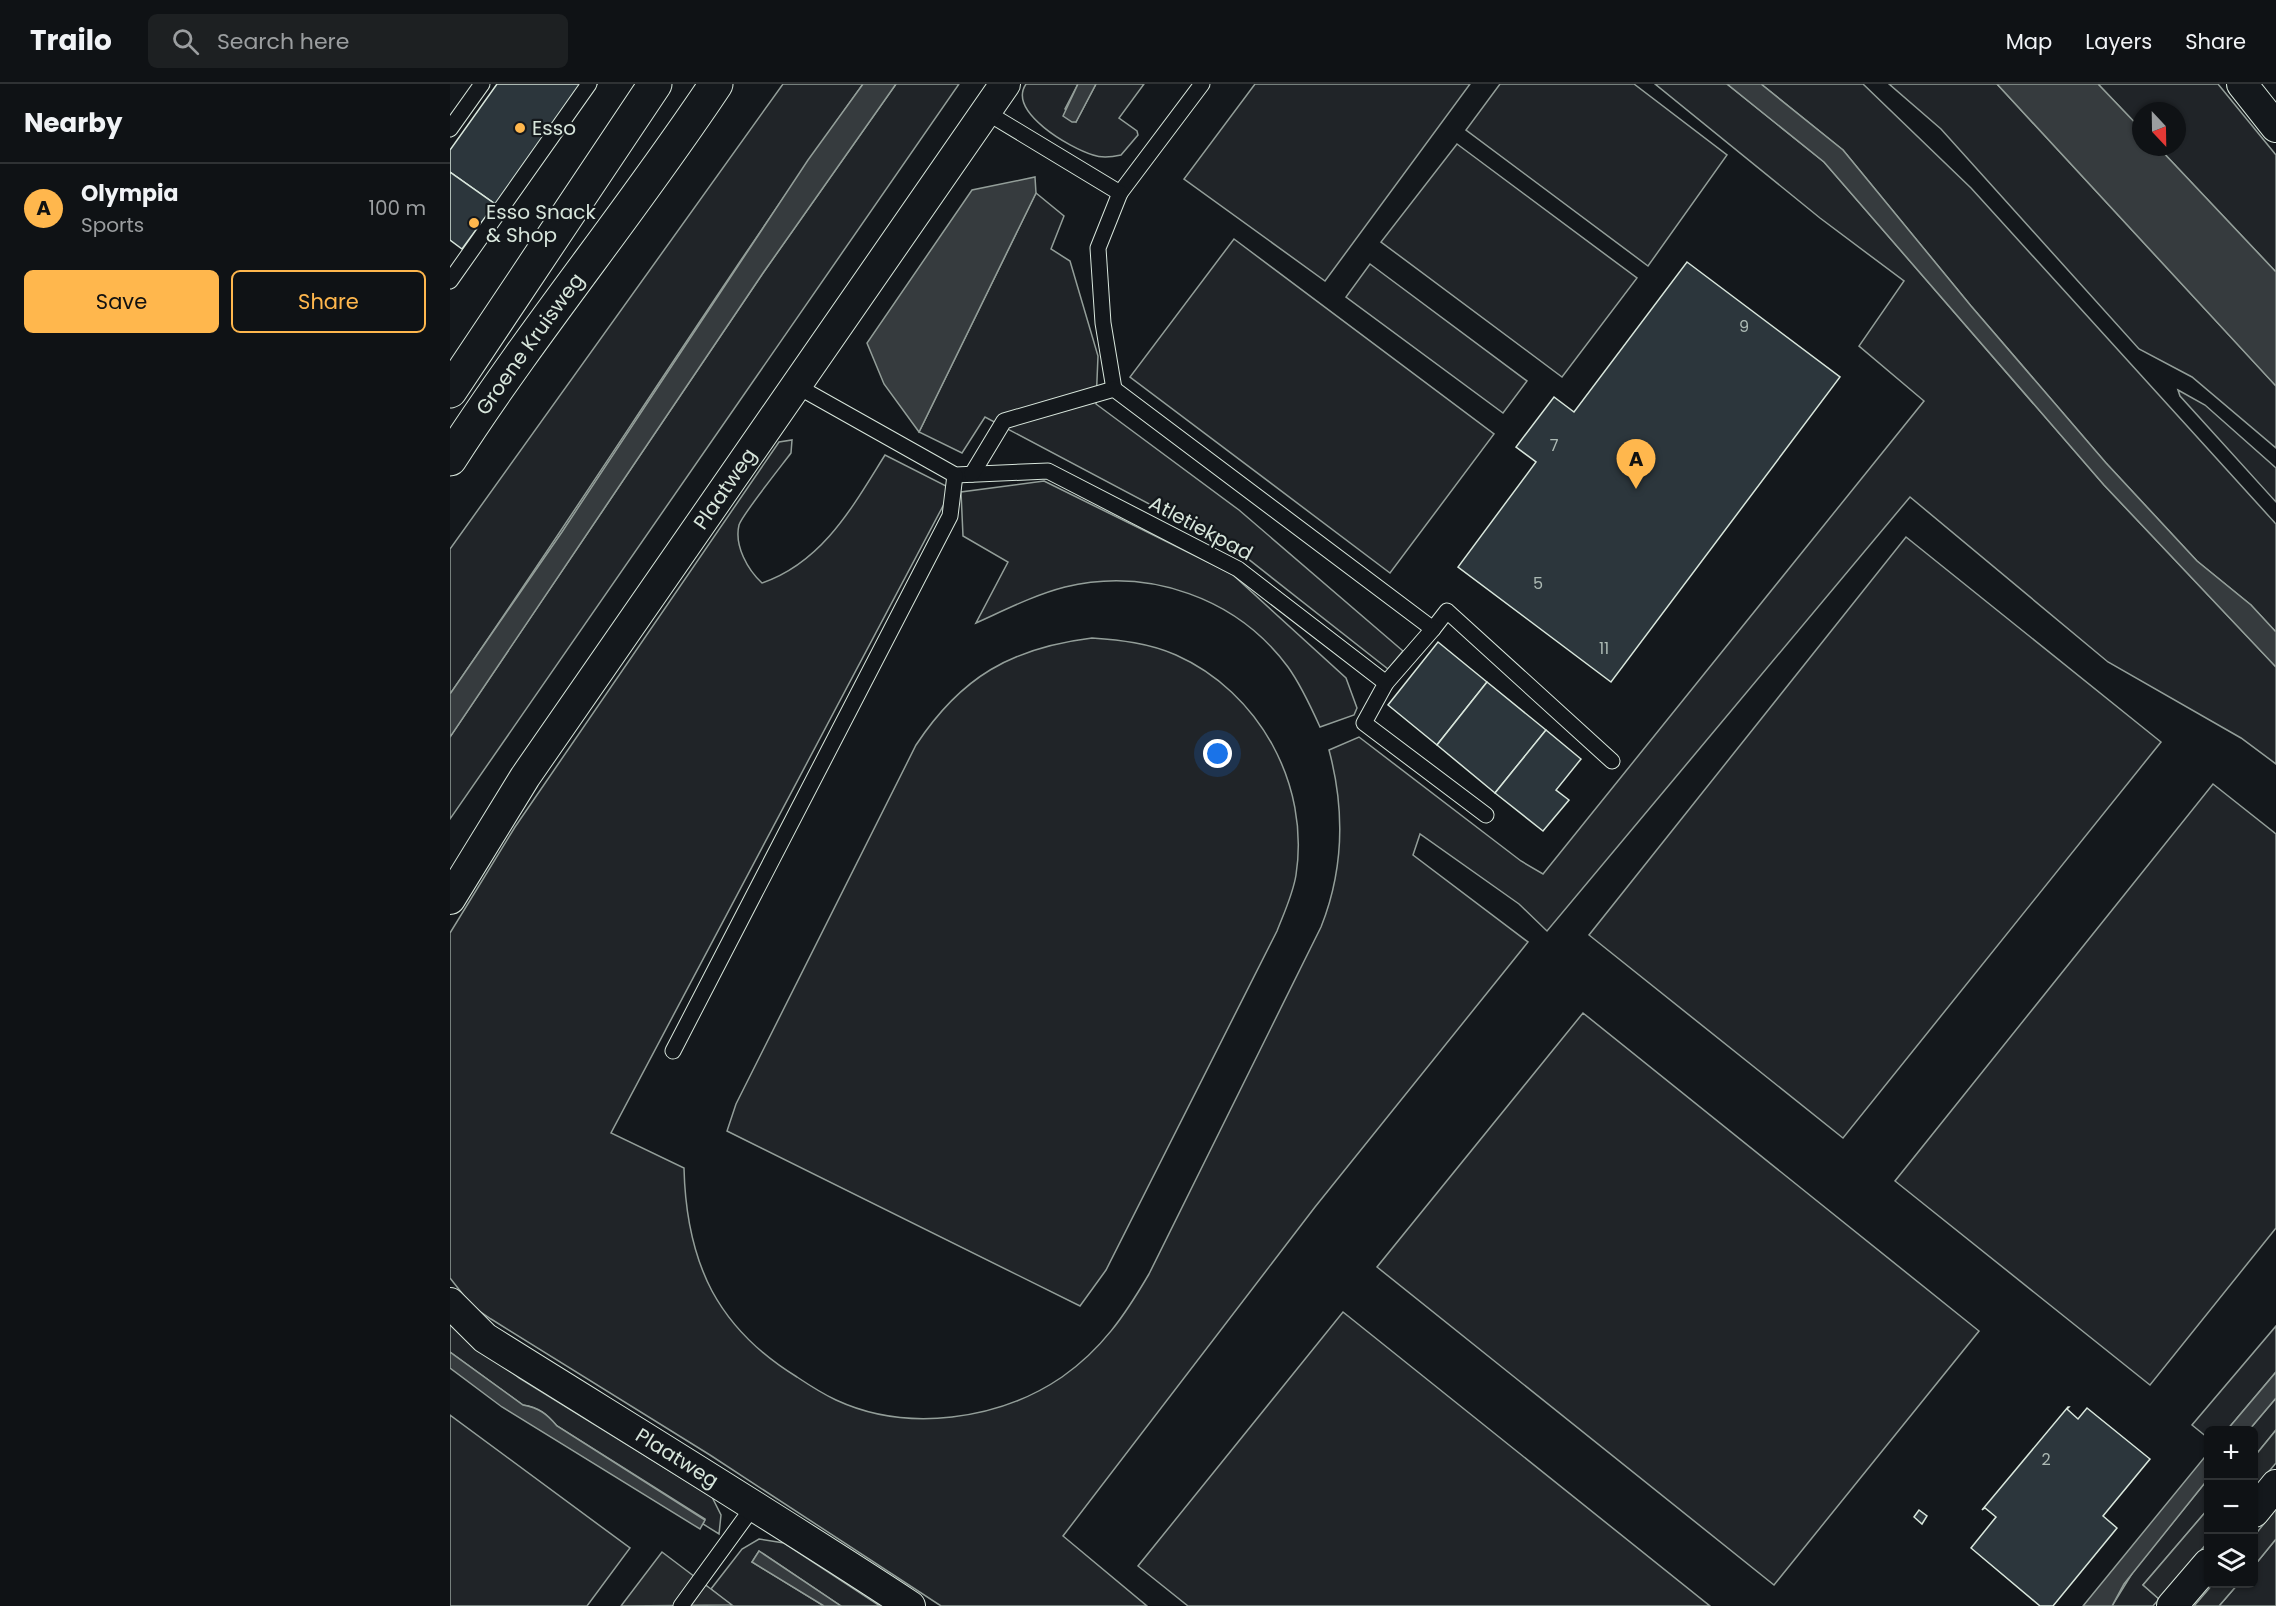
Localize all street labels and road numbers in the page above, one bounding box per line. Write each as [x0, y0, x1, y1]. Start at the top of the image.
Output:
street label: Groene Kruisweg [469, 267, 590, 421]
street label: Plaatweg [687, 442, 763, 535]
street label: Atletiekpad [1144, 489, 1258, 567]
street label: Plaatweg [630, 1421, 724, 1494]

